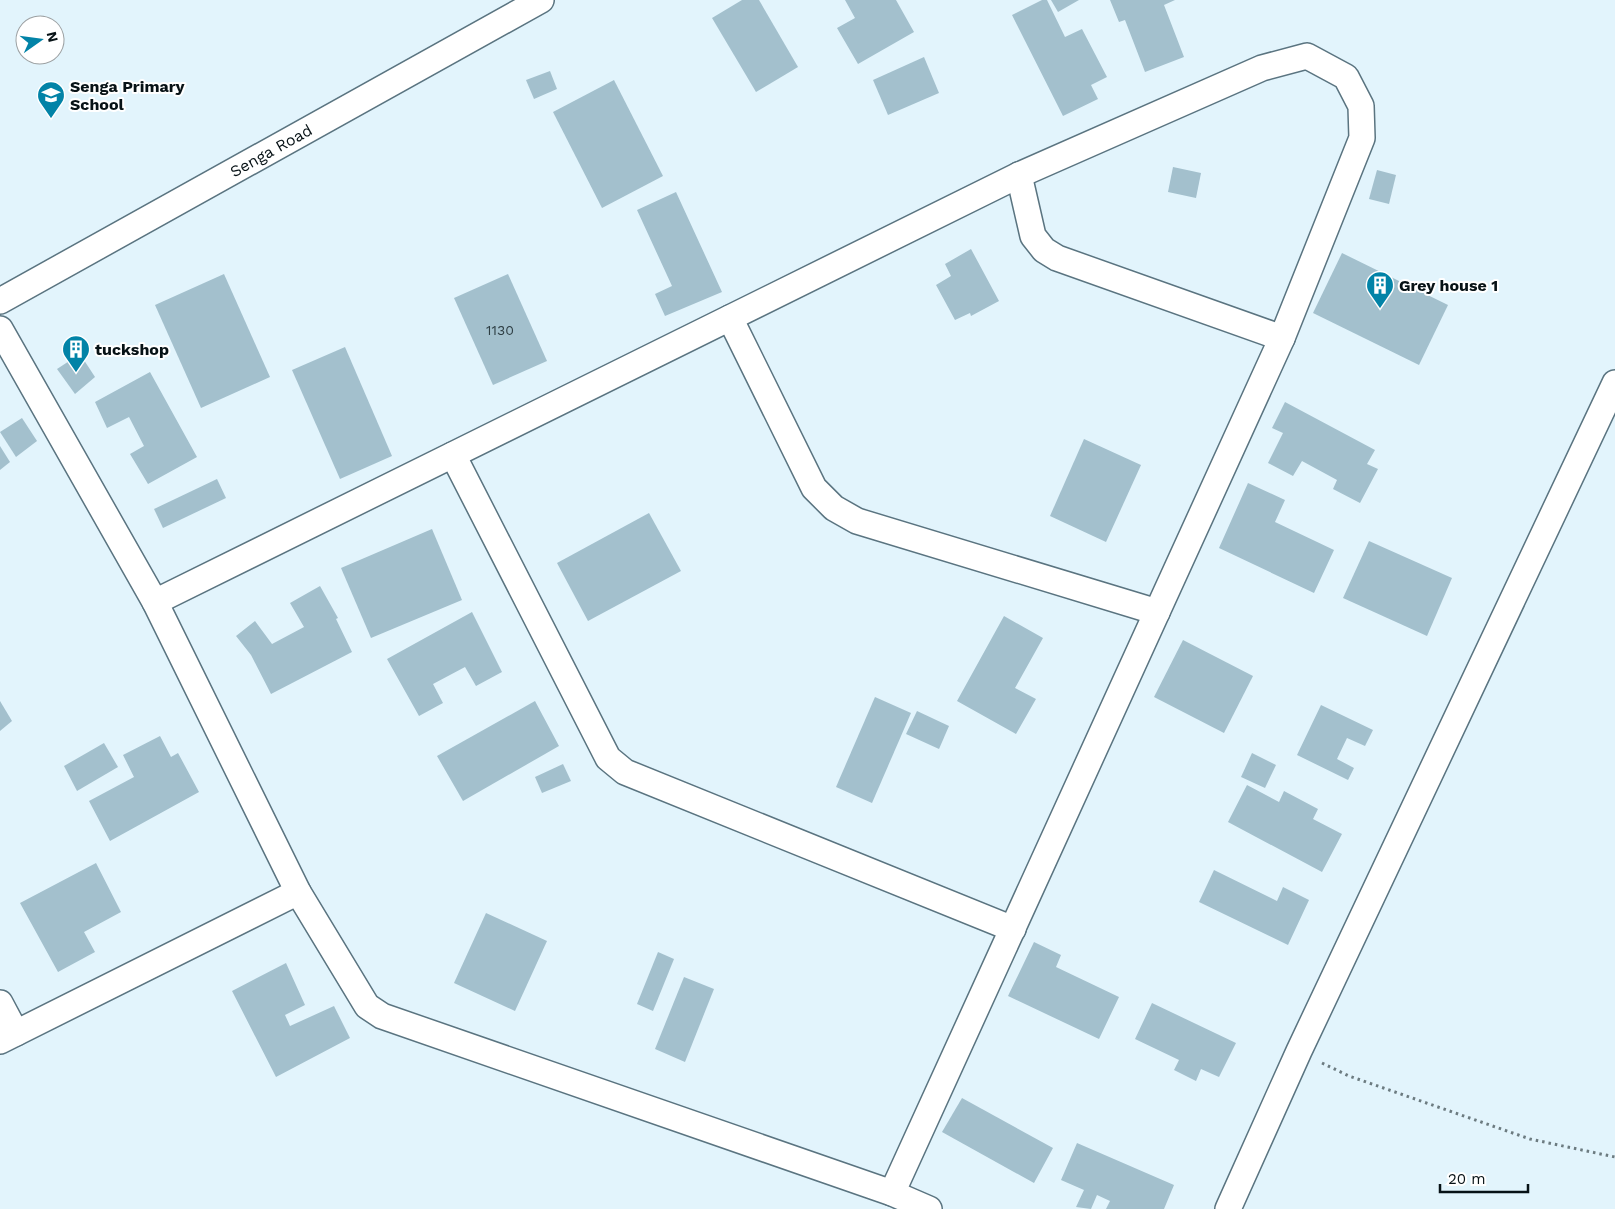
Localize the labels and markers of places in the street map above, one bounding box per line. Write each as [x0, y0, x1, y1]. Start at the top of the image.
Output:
place label: Senga Primary School [70, 77, 186, 114]
school or university icon: Senga Primary School [36, 80, 66, 119]
building icon: Grey house 1 [1365, 270, 1395, 309]
place label: Grey house 1 [1399, 276, 1498, 295]
building icon: tuckshop [61, 334, 91, 373]
place label: tuckshop [95, 340, 169, 359]

